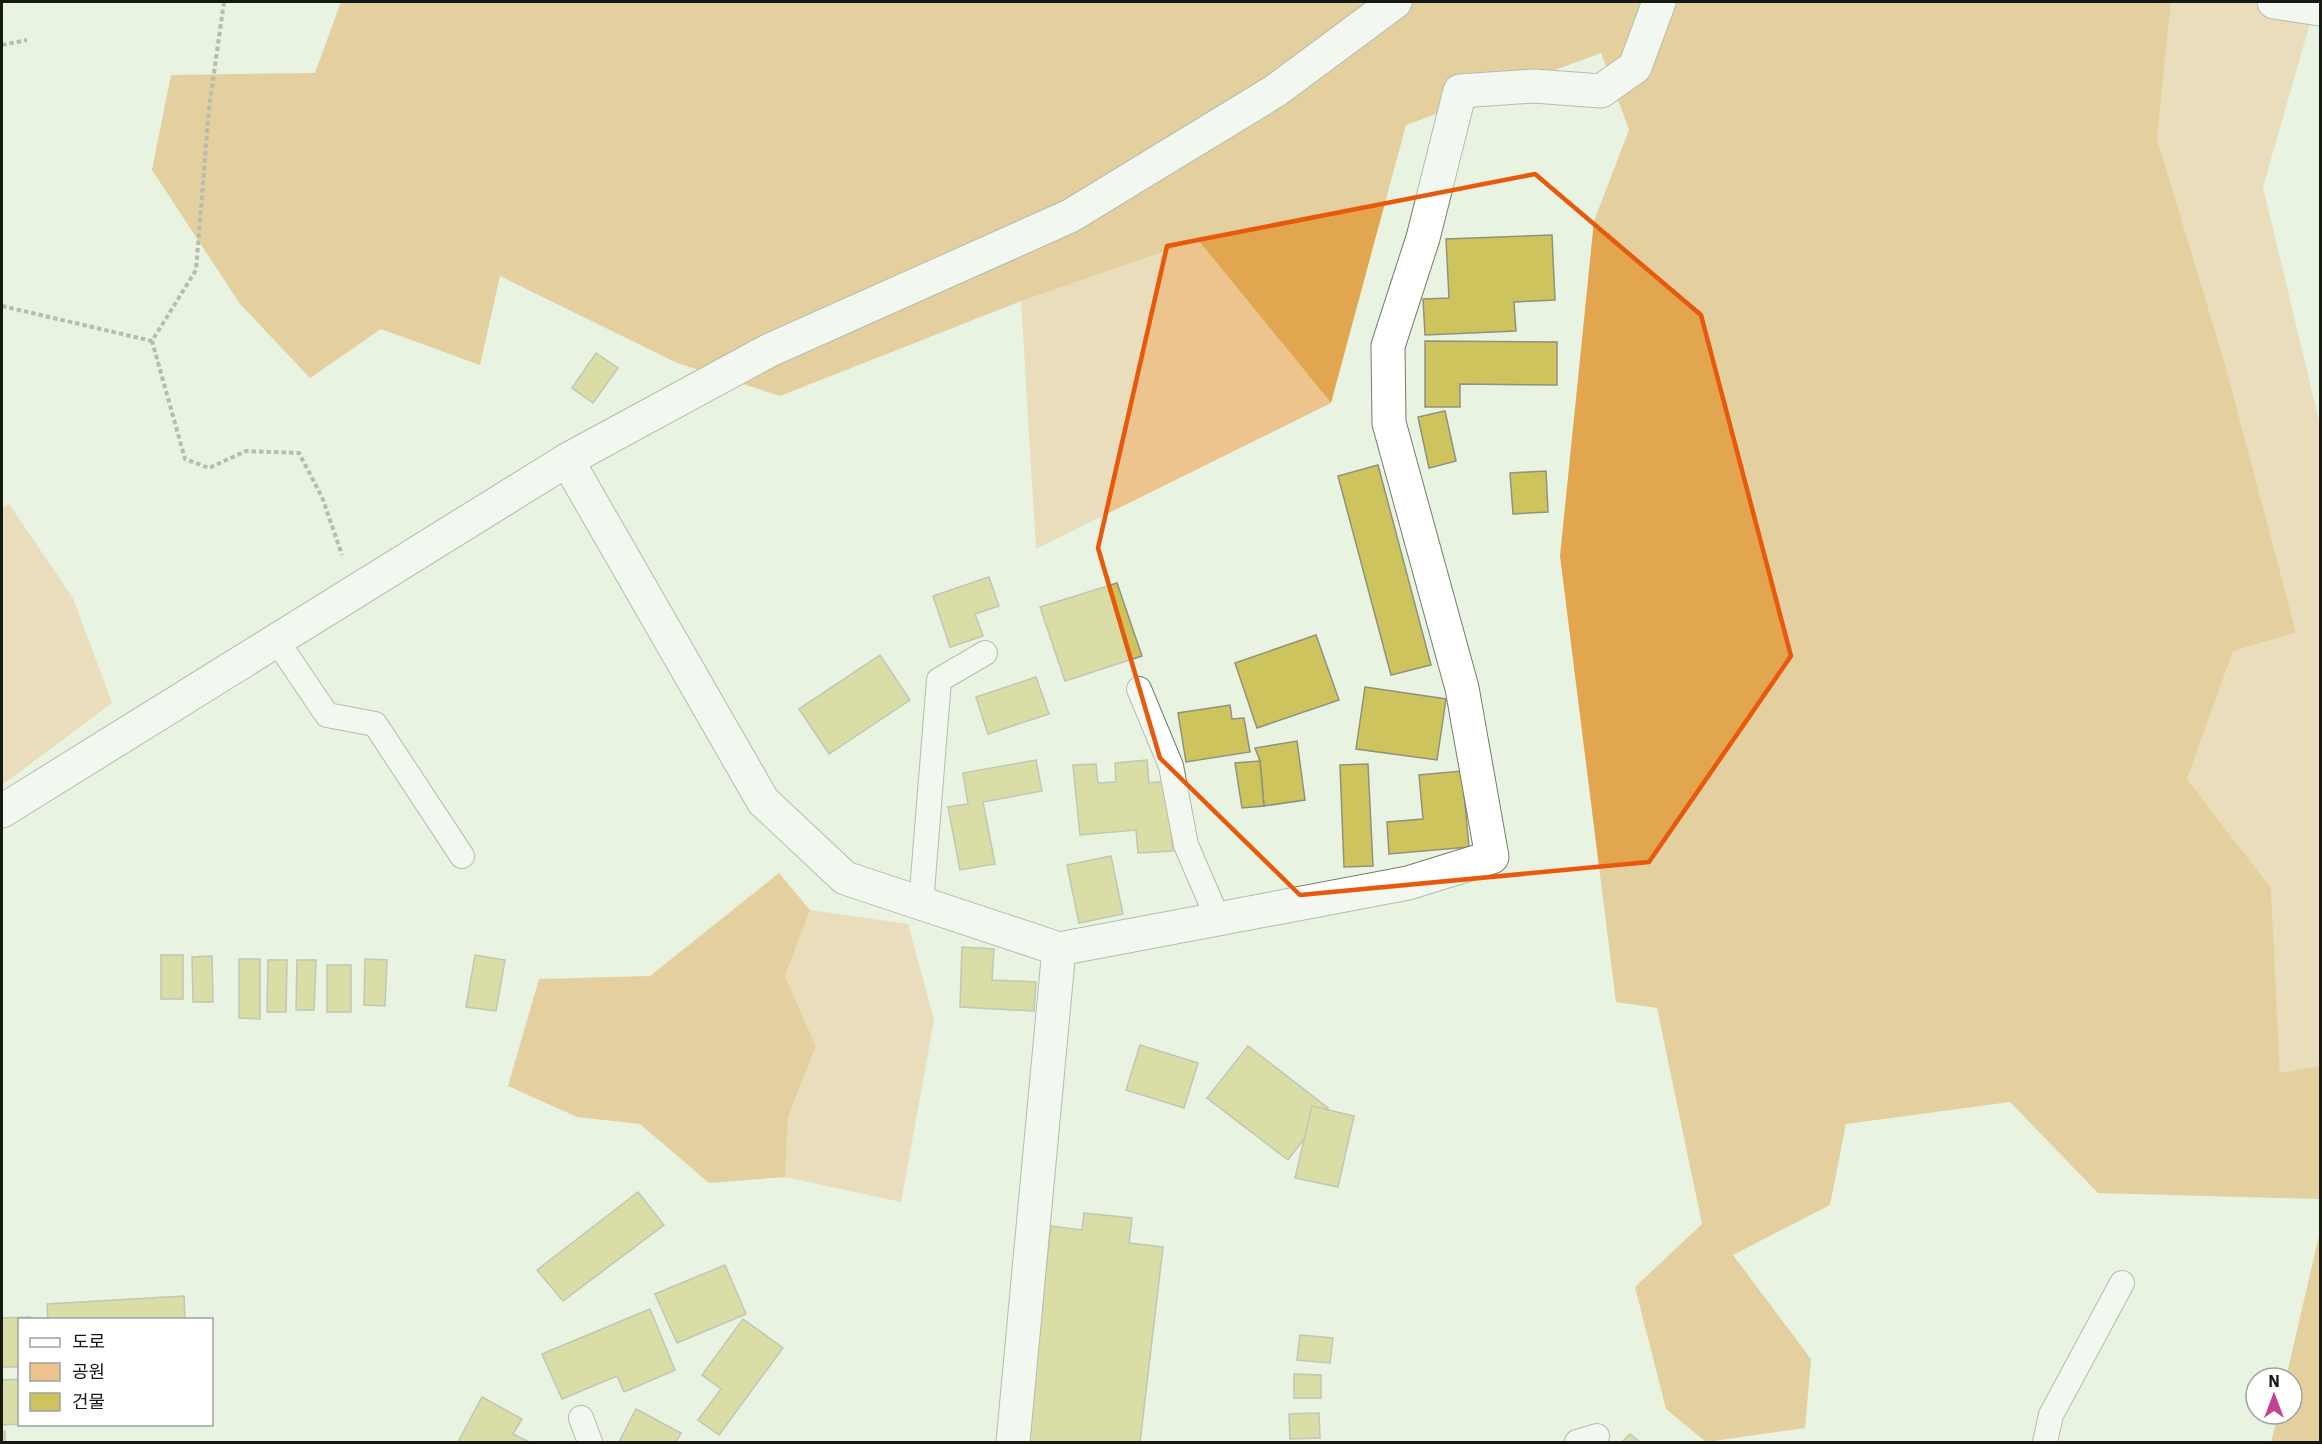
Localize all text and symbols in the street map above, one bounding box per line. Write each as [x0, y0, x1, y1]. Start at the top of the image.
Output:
legend [18, 1318, 213, 1426]
text: 도로 [72, 1330, 105, 1353]
text: 공원 [72, 1360, 105, 1383]
north arrow [2244, 1366, 2304, 1426]
text: N [2268, 1371, 2280, 1391]
text: 건물 [72, 1390, 105, 1413]

